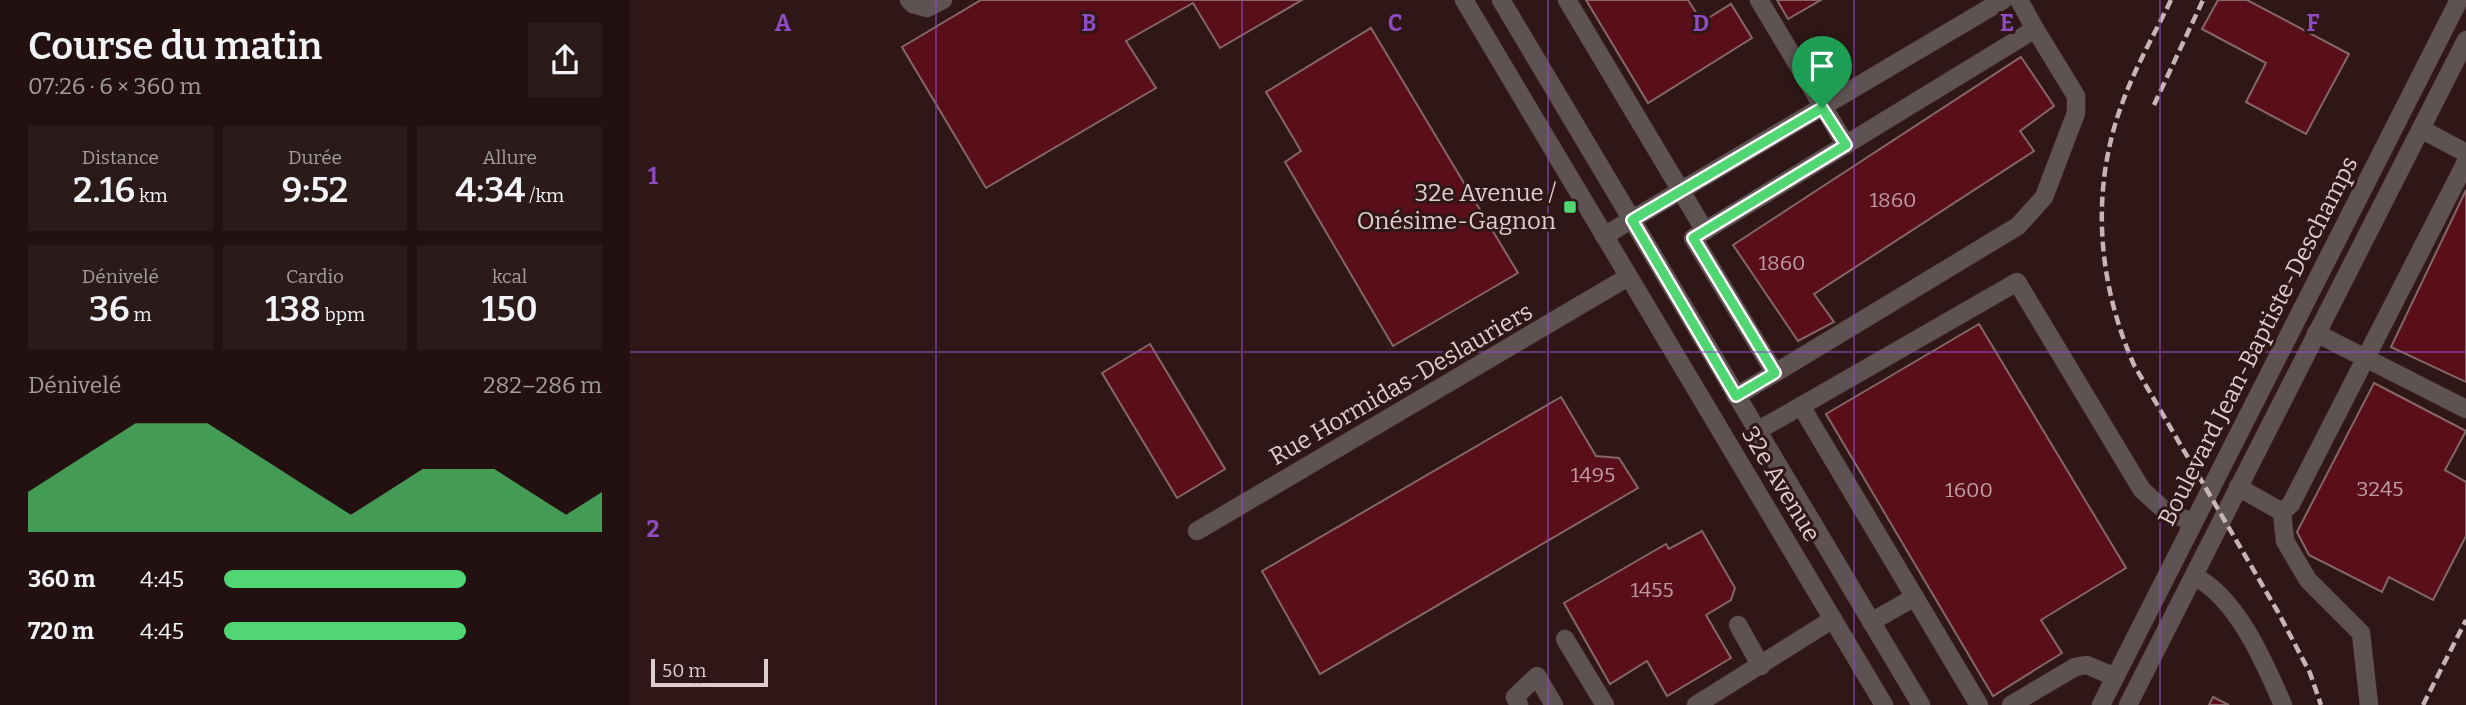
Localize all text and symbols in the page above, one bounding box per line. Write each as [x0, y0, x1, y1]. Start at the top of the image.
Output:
text: A [775, 9, 792, 37]
text: B [1082, 9, 1096, 37]
text: C [1388, 9, 1402, 37]
text: D [1693, 9, 1709, 37]
text: E [2000, 9, 2014, 37]
text: F [2307, 9, 2320, 37]
text: Course du matin [28, 23, 322, 69]
button: share [528, 23, 602, 97]
pin [1792, 36, 1852, 108]
icon: arrive [1803, 47, 1841, 85]
text: 07:26 · 6 × 360 m [28, 72, 201, 100]
text: Distance [82, 146, 159, 169]
text: Durée [288, 146, 342, 169]
text: Allure [483, 146, 537, 169]
street label: Boulevard Jean-Baptiste-Deschamps [2152, 152, 2364, 530]
text: 1 [648, 162, 658, 190]
text: 2.16 [73, 169, 135, 211]
text: 9:52 [282, 169, 348, 211]
text: 4:34 [455, 169, 525, 211]
place label: 32e Avenue / Onésime-Gagnon [1357, 179, 1556, 235]
text: km [135, 184, 168, 207]
text: /km [525, 184, 564, 207]
house number: 1860 [1870, 187, 1916, 213]
marker: 32e Avenue / Onésime-Gagnon [1562, 199, 1578, 215]
house number: 1860 [1759, 250, 1805, 276]
text: Dénivelé [82, 265, 159, 288]
text: Cardio [286, 265, 344, 288]
text: kcal [492, 265, 527, 288]
text: 36 [89, 288, 130, 330]
text: 138 [265, 288, 321, 330]
text: 150 [482, 288, 538, 330]
street label: Rue Hormidas-Deslauriers [1264, 297, 1538, 471]
text: m [130, 303, 152, 326]
text: bpm [321, 303, 365, 326]
text: Dénivelé [28, 371, 121, 399]
text: 282–286 m [483, 371, 602, 399]
street label: 32e Avenue [1736, 421, 1826, 547]
house number: 1495 [1571, 462, 1615, 488]
house number: 3245 [2357, 476, 2403, 502]
house number: 1600 [1945, 477, 1993, 503]
text: 2 [647, 515, 660, 543]
text: 360 m [28, 565, 96, 593]
text: 4:45 [140, 565, 184, 593]
house number: 1455 [1630, 577, 1674, 603]
text: 720 m [28, 617, 94, 645]
text: 4:45 [140, 617, 184, 645]
scale bar [651, 656, 768, 688]
text: 50 m [662, 659, 706, 682]

